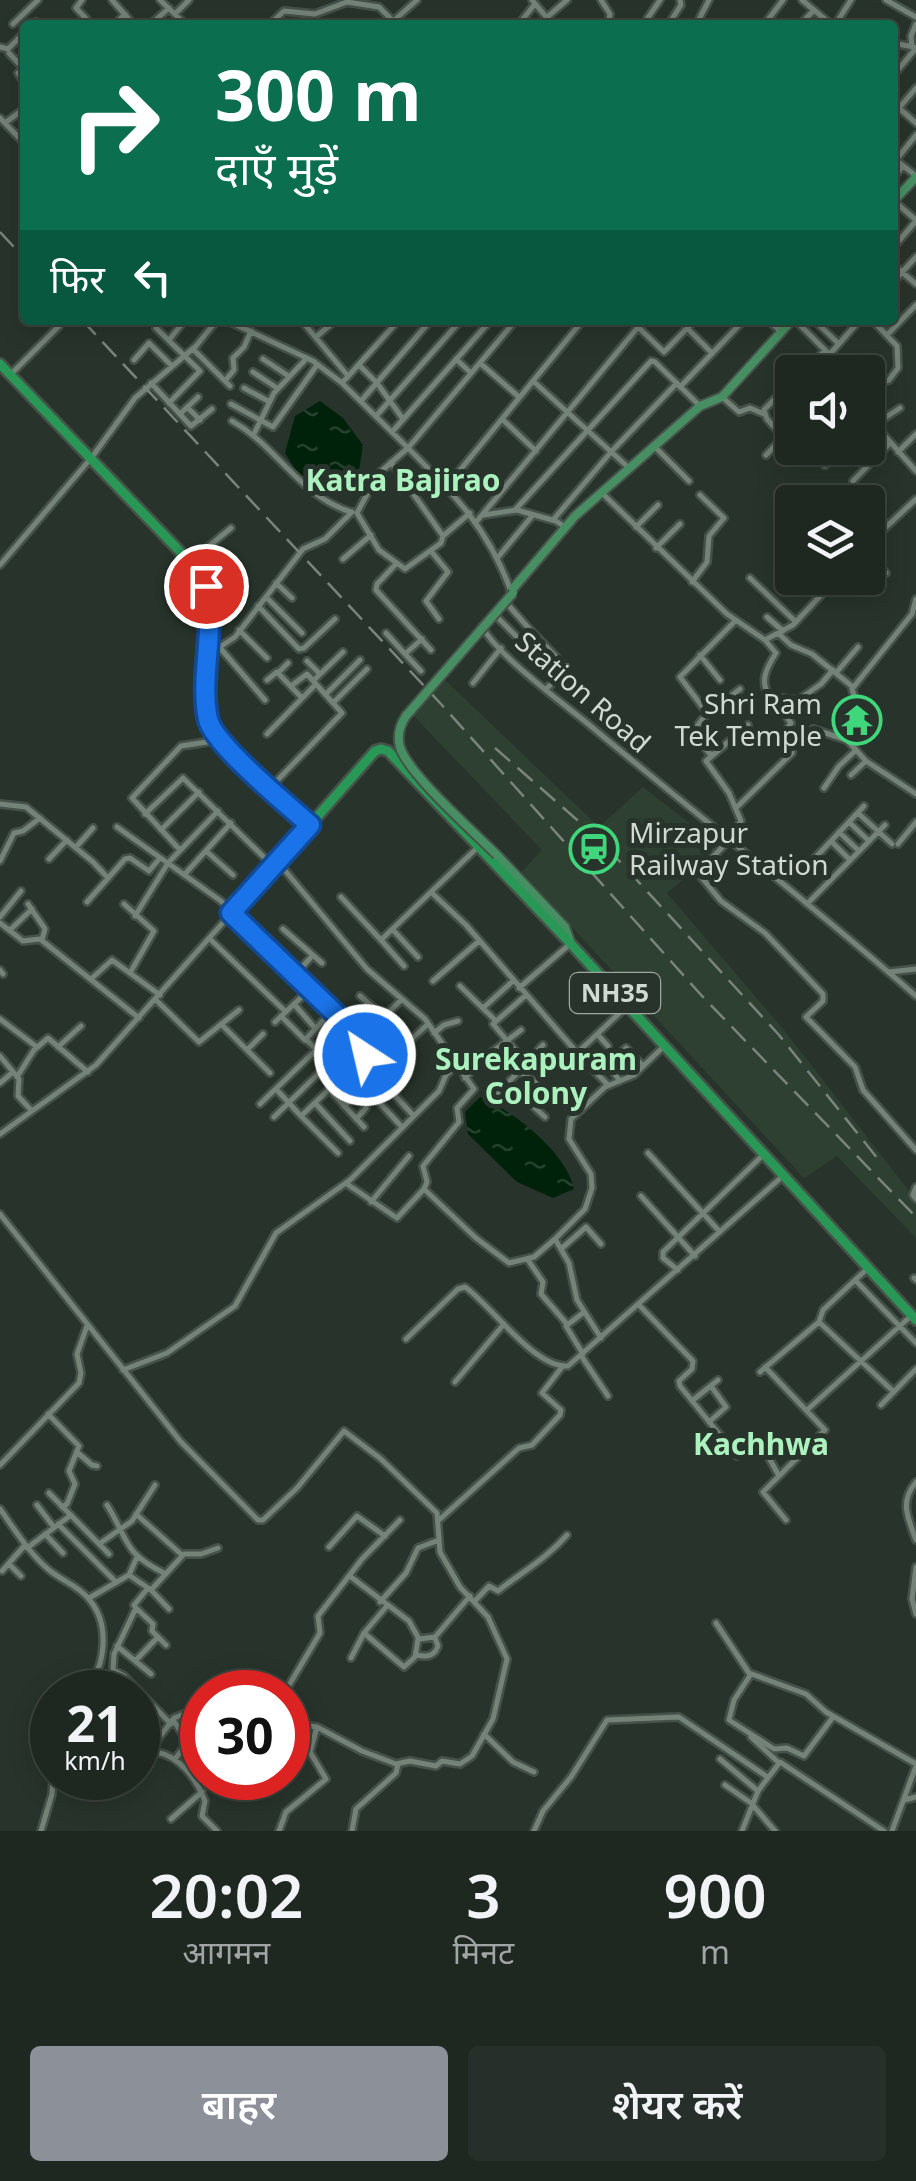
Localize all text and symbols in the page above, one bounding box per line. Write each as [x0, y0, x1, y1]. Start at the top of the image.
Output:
text: 300 m [215, 46, 422, 142]
icon: right [50, 60, 180, 190]
text: दाएँ मुड़ें [215, 137, 338, 198]
icon: left [125, 250, 180, 305]
text: फिर [50, 252, 105, 304]
map controls [775, 355, 885, 595]
button: sound [775, 355, 885, 465]
district label: Katra Bajirao [306, 459, 500, 500]
button: layers [775, 485, 885, 595]
pin [164, 544, 249, 629]
icon: arrive [179, 559, 234, 614]
street label: Station Road [508, 622, 659, 760]
place label: Shri Ram Tek Temple [675, 684, 822, 754]
temple icon: Shri Ram Tek Temple [831, 694, 883, 746]
place label: Mirzapur Railway Station [629, 813, 829, 883]
station icon: Mirzapur Railway Station [568, 823, 620, 875]
road number: NH35 [570, 973, 660, 1013]
position arrow [313, 1003, 417, 1107]
district label: Surekapuram Colony [435, 1038, 637, 1113]
district label: Kachhwa [693, 1423, 829, 1464]
speed limit sign: 30 [180, 1670, 310, 1800]
text: 21 [66, 1689, 124, 1757]
text: km/h [64, 1743, 126, 1777]
text: 20:02 [149, 1854, 303, 1936]
text: 3 [466, 1854, 501, 1936]
text: 900 [664, 1854, 767, 1936]
text: आगमन [183, 1930, 270, 1973]
text: मिनट [453, 1930, 514, 1973]
text: m [700, 1930, 730, 1973]
button: बाहर [30, 2046, 448, 2161]
button: शेयर करें [468, 2046, 886, 2161]

